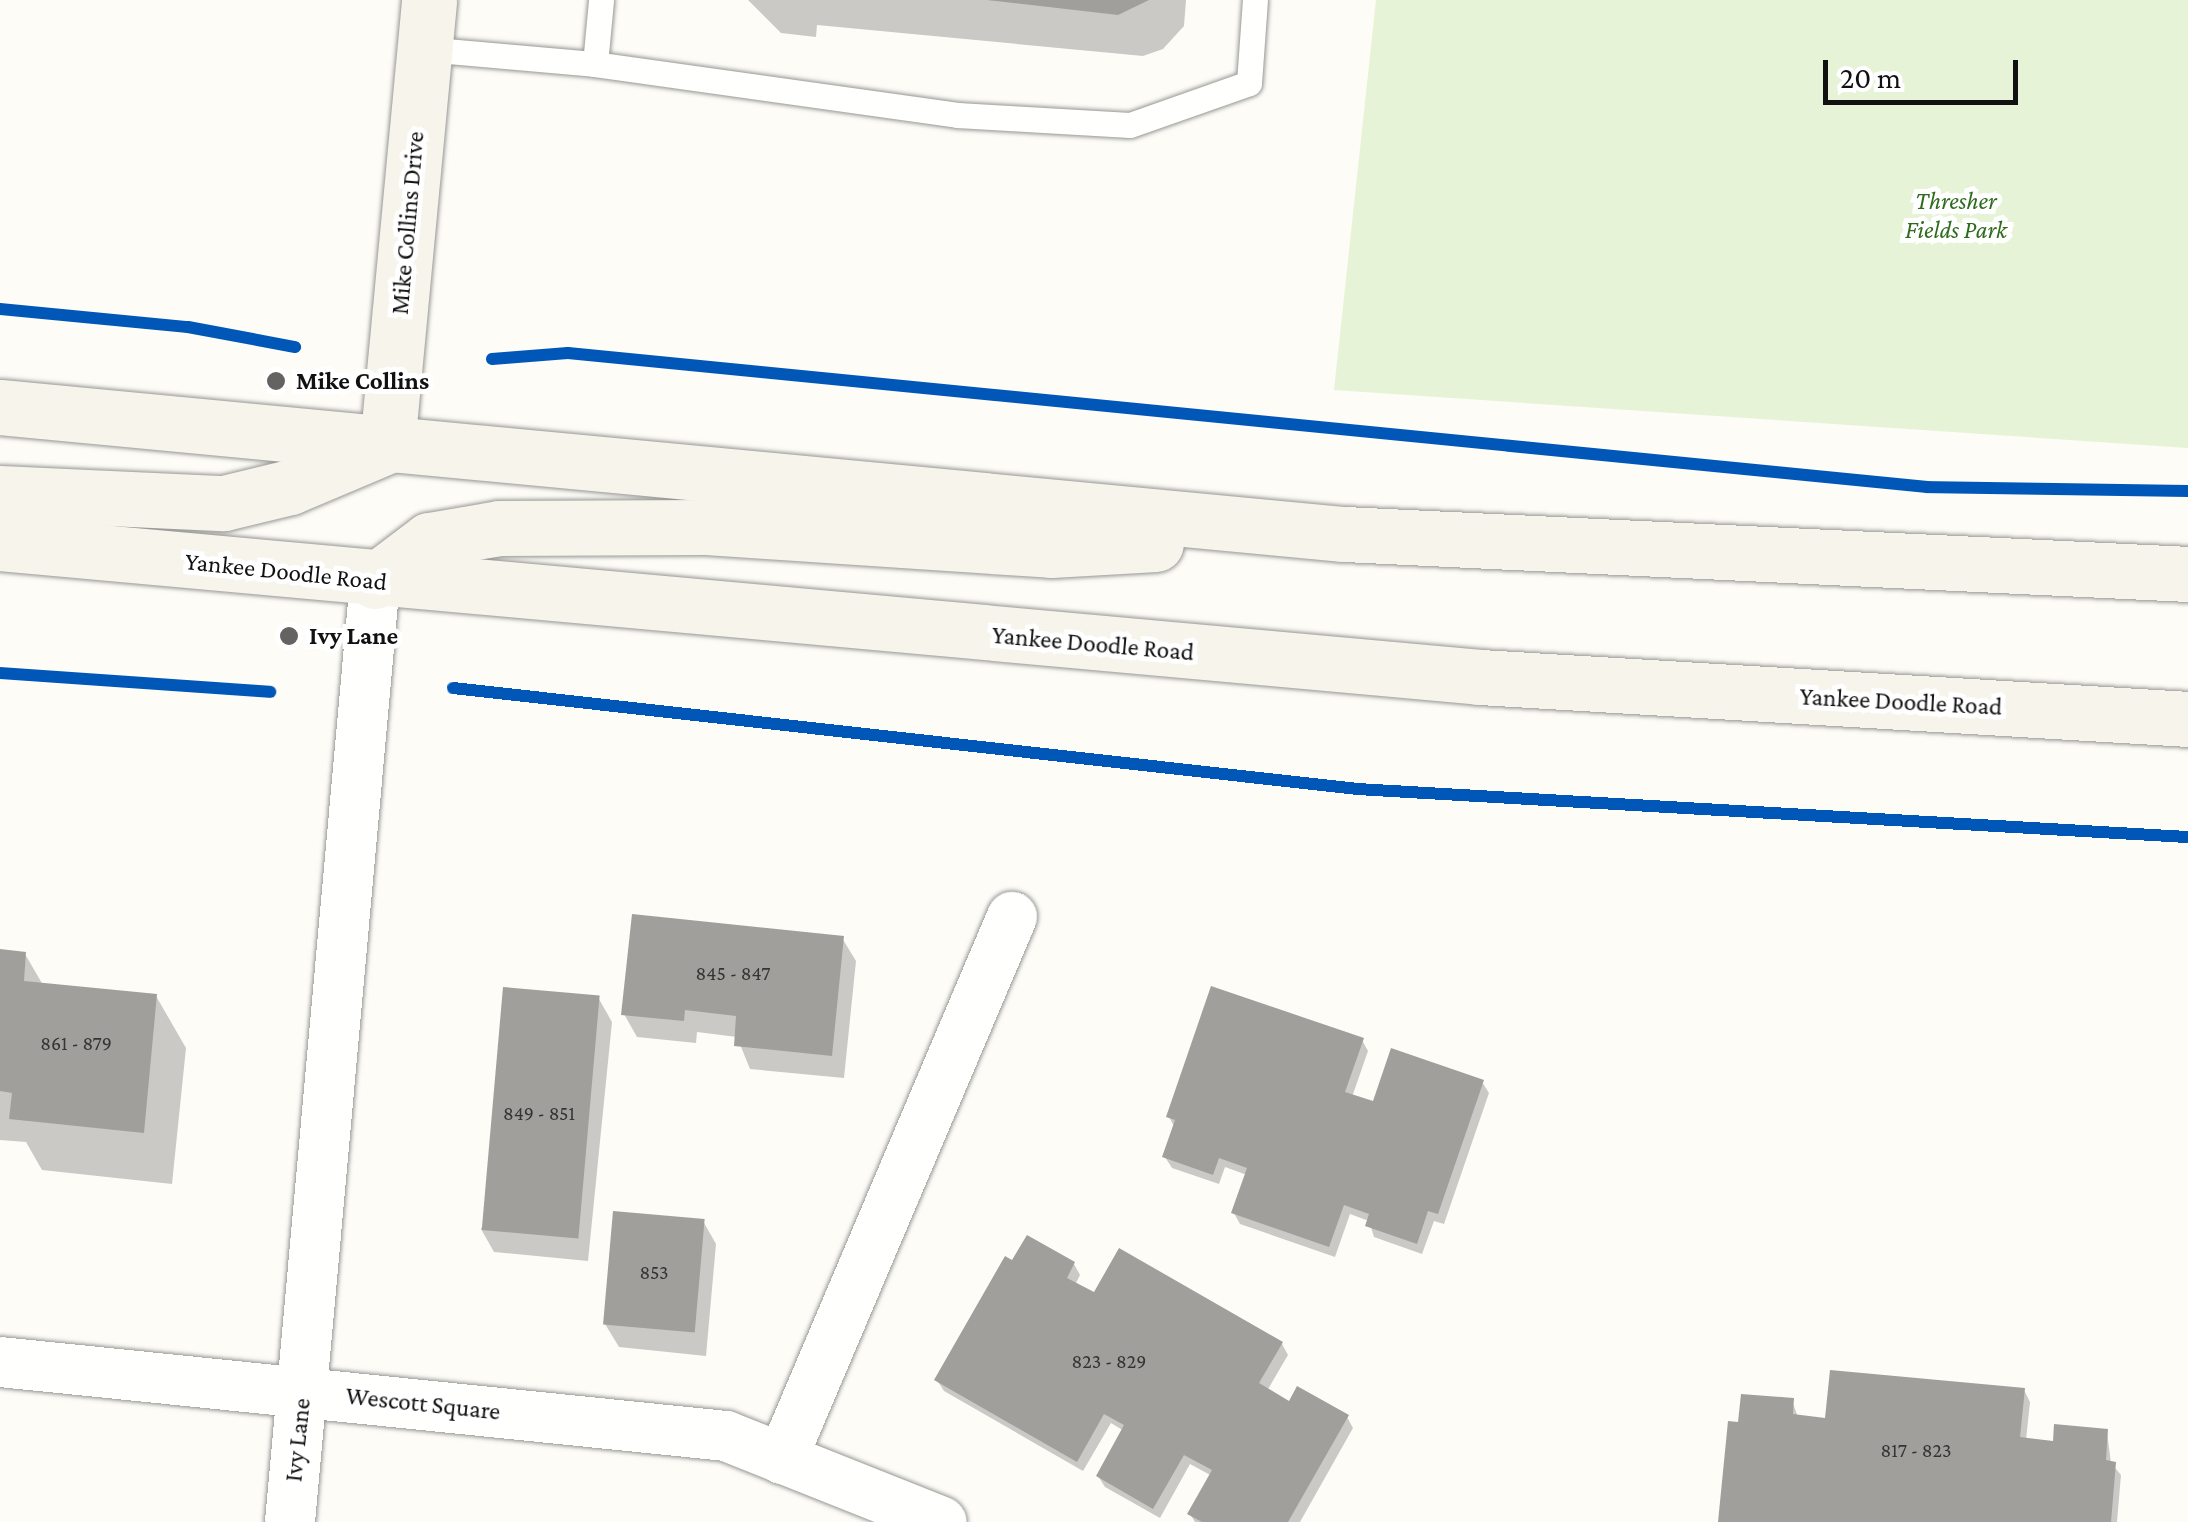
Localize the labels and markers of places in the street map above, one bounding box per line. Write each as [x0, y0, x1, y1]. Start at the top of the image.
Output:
place label: Mike Collins [296, 366, 429, 396]
marker: Mike Collins [265, 370, 287, 392]
place label: Ivy Lane [309, 621, 398, 651]
marker: Ivy Lane [278, 625, 300, 647]

